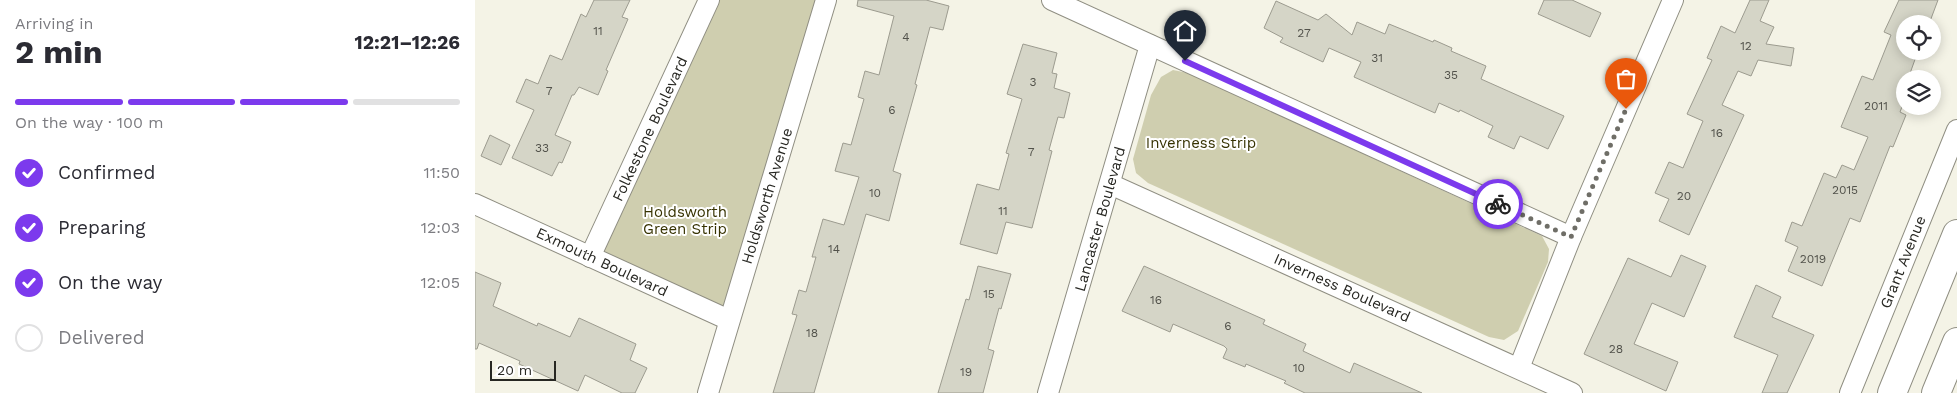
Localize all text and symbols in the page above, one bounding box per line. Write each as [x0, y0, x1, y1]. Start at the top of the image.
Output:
pin [1164, 10, 1206, 61]
text: Arriving in [15, 14, 93, 33]
map controls [1896, 15, 1941, 115]
button: locate [1896, 15, 1941, 60]
icon: home [1171, 17, 1199, 45]
house number: 11 [593, 24, 603, 38]
house number: 27 [1297, 26, 1311, 40]
house number: 4 [902, 30, 910, 44]
text: 12:21–12:26 [355, 31, 460, 54]
text: 2 min [15, 33, 103, 71]
house number: 12 [1740, 39, 1752, 53]
house number: 31 [1371, 51, 1383, 65]
street label: Folkestone Boulevard [609, 54, 691, 204]
pin [1605, 58, 1647, 109]
icon: bag [1612, 65, 1640, 93]
house number: 35 [1444, 68, 1458, 82]
button: layers [1896, 70, 1941, 115]
house number: 3 [1030, 75, 1037, 89]
house number: 7 [546, 84, 553, 98]
house number: 2011 [1864, 99, 1888, 113]
house number: 6 [888, 103, 896, 117]
text: On the way · 100 m [15, 113, 164, 132]
street label: Holdsworth Avenue [738, 126, 796, 266]
house number: 16 [1711, 126, 1723, 140]
park label: Inverness Strip [1146, 134, 1256, 152]
house number: 33 [535, 141, 549, 155]
street label: Lancaster Boulevard [1071, 144, 1129, 294]
house number: 7 [1028, 145, 1035, 159]
icon: check [15, 159, 43, 187]
text: Confirmed [58, 161, 155, 184]
text: 11:50 [424, 163, 460, 182]
courier [1473, 179, 1523, 229]
house number: 2015 [1832, 183, 1858, 197]
house number: 10 [869, 186, 881, 200]
house number: 20 [1677, 189, 1691, 203]
icon: bike [1484, 190, 1512, 218]
park label: Holdsworth Green Strip [643, 203, 727, 238]
house number: 11 [998, 204, 1008, 218]
street label: Grant Avenue [1876, 213, 1930, 311]
icon: check [15, 214, 43, 242]
text: Preparing [58, 216, 145, 239]
text: 12:03 [421, 218, 460, 237]
street label: Exmouth Boulevard [533, 224, 671, 300]
house number: 14 [828, 242, 840, 256]
street label: Inverness Boulevard [1271, 250, 1413, 326]
house number: 2019 [1800, 252, 1826, 266]
icon: check [15, 269, 43, 297]
text: On the way [58, 271, 162, 294]
text: 12:05 [420, 273, 460, 292]
house number: 15 [983, 287, 995, 301]
house number: 16 [1150, 293, 1162, 307]
house number: 6 [1224, 319, 1232, 333]
text: Delivered [58, 326, 145, 349]
house number: 18 [806, 326, 818, 340]
house number: 28 [1609, 342, 1623, 356]
scale bar [490, 358, 556, 381]
house number: 10 [1293, 361, 1305, 375]
text: 20 m [497, 362, 532, 378]
house number: 19 [960, 365, 972, 379]

